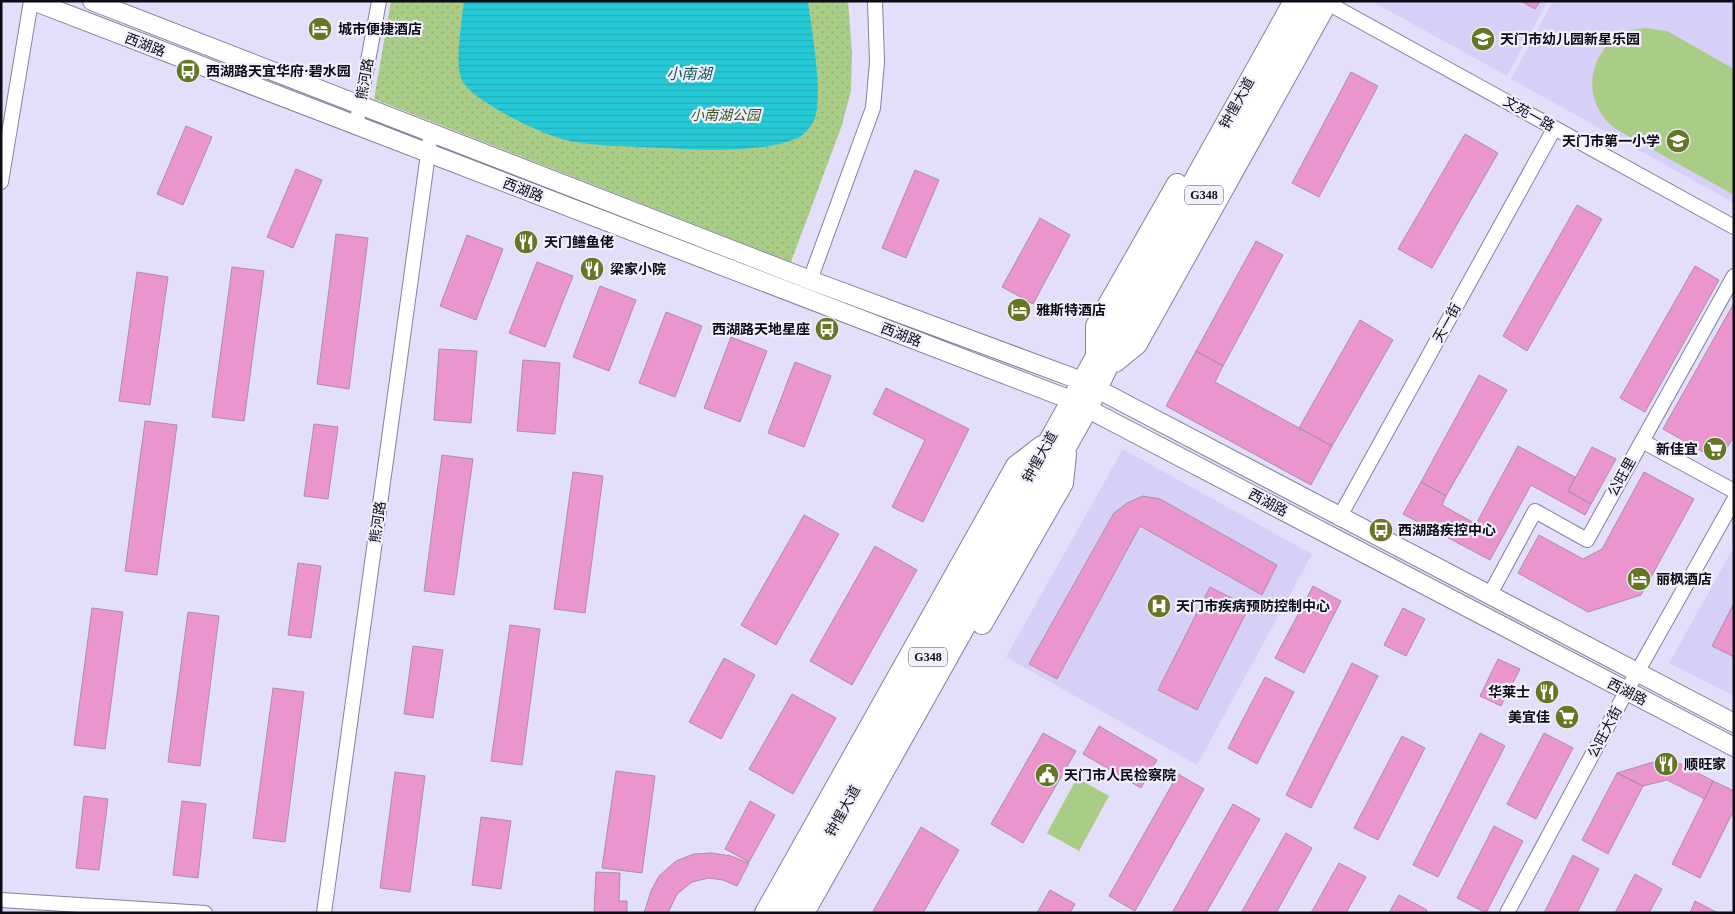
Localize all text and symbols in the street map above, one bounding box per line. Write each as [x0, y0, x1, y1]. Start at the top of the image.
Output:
hotel icon: 城市便捷酒店 [307, 16, 333, 42]
place label: 城市便捷酒店 [338, 21, 422, 37]
school or university icon: 天门市幼儿园新星乐园 [1470, 26, 1496, 52]
street label: 西湖路 [123, 30, 167, 60]
place label: 天门市幼儿园新星乐园 [1500, 31, 1640, 47]
street label: 熊河路 [353, 57, 376, 101]
bus stop icon: 西湖路天宜华府·碧水园 [175, 58, 201, 84]
place label: 西湖路天宜华府·碧水园 [206, 63, 351, 79]
water label: 小南湖 [666, 66, 713, 82]
street label: 钟惺大道 [1217, 75, 1257, 131]
street label: 文苑一路 [1501, 94, 1557, 134]
park label: 小南湖公园 [690, 108, 762, 123]
school or university icon: 天门市第一小学 [1665, 128, 1691, 154]
place label: 天门市第一小学 [1562, 133, 1660, 149]
street label: 西湖路 [501, 175, 545, 205]
road number: G348 [1185, 186, 1223, 204]
restaurant icon: 天门鳝鱼佬 [513, 229, 539, 255]
place label: 天门鳝鱼佬 [544, 234, 614, 250]
restaurant icon: 梁家小院 [579, 256, 605, 282]
place label: 梁家小院 [610, 261, 666, 277]
hotel icon: 雅斯特酒店 [1006, 297, 1032, 323]
street label: 天一街 [1430, 301, 1464, 345]
place label: 雅斯特酒店 [1036, 302, 1106, 318]
bus stop icon: 西湖路天地星座 [814, 316, 840, 342]
street label: 西湖路 [879, 320, 923, 350]
place label: 西湖路天地星座 [712, 321, 810, 337]
street label: 钟惺大道 [1020, 429, 1060, 485]
supermarket icon: 新佳宜 [1702, 436, 1728, 462]
place label: 新佳宜 [1656, 441, 1698, 457]
street label: 公旺里 [1605, 455, 1639, 499]
street label: 西湖路 [1246, 487, 1290, 519]
street label: 熊河路 [367, 500, 388, 544]
bus stop icon: 西湖路疾控中心 [1368, 517, 1394, 543]
place label: 西湖路疾控中心 [1398, 522, 1496, 538]
hotel icon: 丽枫酒店 [1626, 566, 1652, 592]
place label: 丽枫酒店 [1656, 571, 1712, 587]
hospital icon: 天门市疾病预防控制中心 [1146, 593, 1172, 619]
place label: 天门市疾病预防控制中心 [1176, 598, 1330, 614]
road number: G348 [909, 648, 947, 666]
street label: 西湖路 [1605, 676, 1649, 708]
restaurant icon: 华莱士 [1534, 679, 1560, 705]
place label: 华莱士 [1488, 684, 1530, 700]
supermarket icon: 美宜佳 [1554, 704, 1580, 730]
street label: 公旺大街 [1585, 704, 1625, 760]
place label: 美宜佳 [1508, 709, 1550, 725]
restaurant icon: 顺旺家 [1653, 751, 1679, 777]
place label: 顺旺家 [1684, 756, 1726, 772]
public building icon: 天门市人民检察院 [1034, 762, 1060, 788]
place label: 天门市人民检察院 [1064, 767, 1176, 783]
street label: 钟惺大道 [823, 783, 863, 839]

